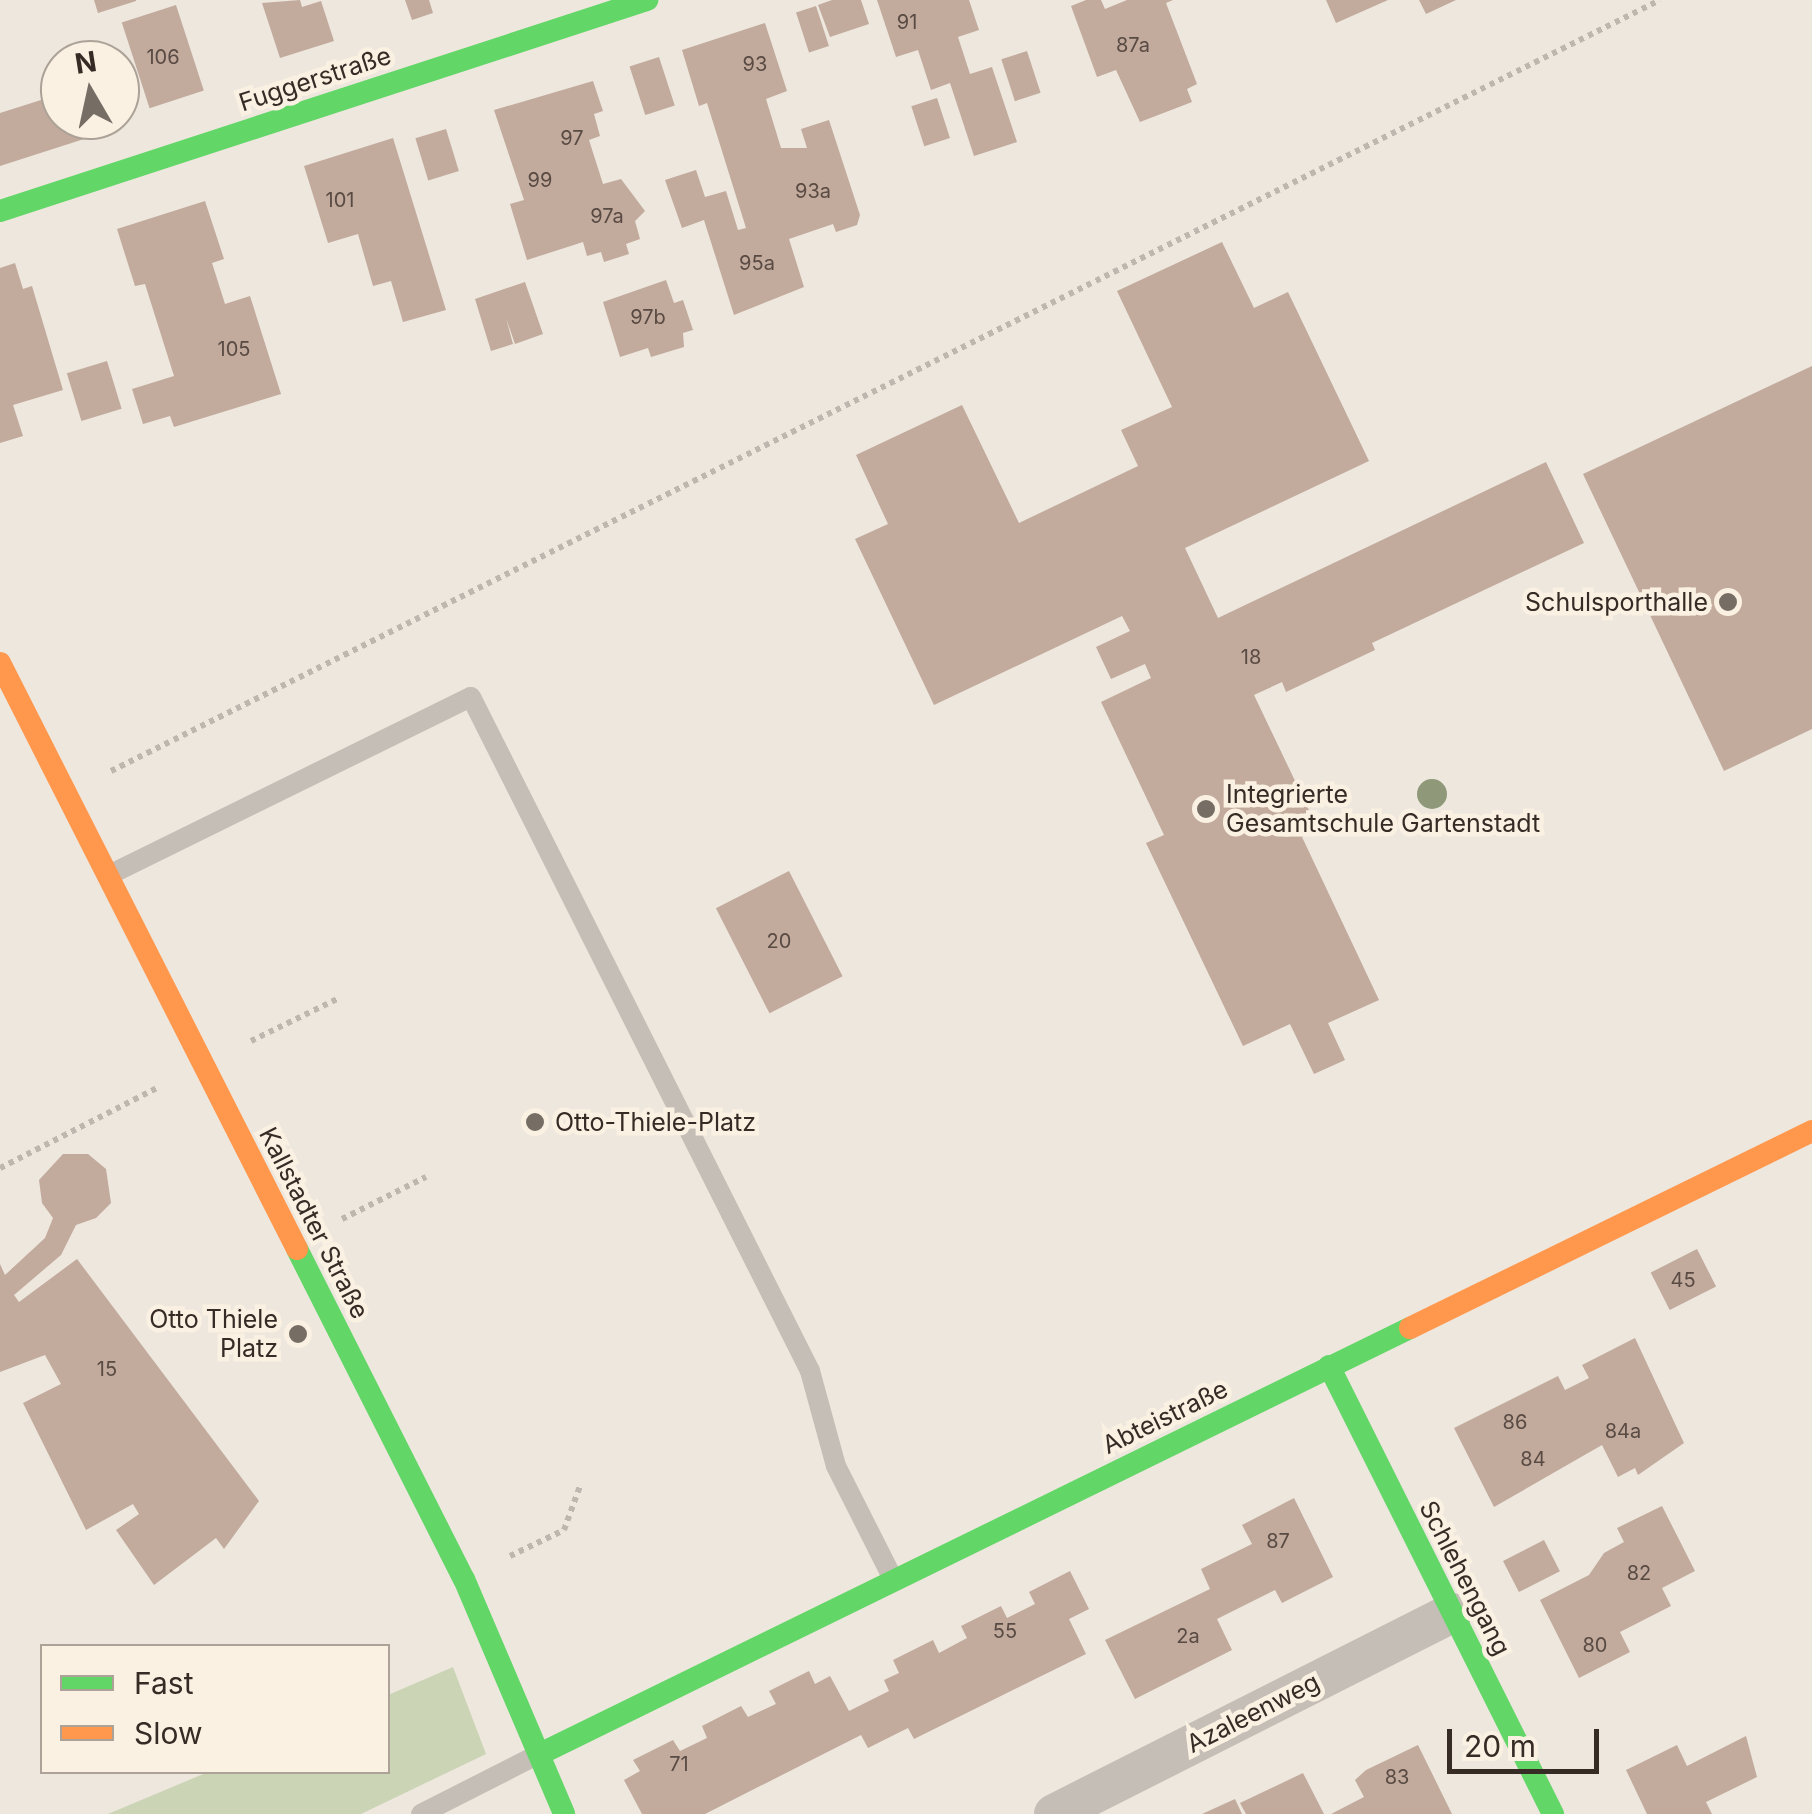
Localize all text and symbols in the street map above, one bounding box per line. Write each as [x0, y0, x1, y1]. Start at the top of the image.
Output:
house number: 91 [897, 10, 917, 34]
house number: 87a [1116, 33, 1150, 57]
north arrow [40, 40, 140, 140]
street label: Fuggerstraße [235, 40, 395, 118]
text: N [72, 44, 99, 81]
house number: 106 [146, 45, 180, 69]
house number: 93 [743, 52, 767, 76]
house number: 97 [560, 126, 584, 150]
house number: 99 [528, 168, 552, 192]
house number: 93a [795, 179, 831, 203]
house number: 101 [326, 188, 354, 212]
house number: 97a [590, 204, 624, 228]
house number: 95a [739, 251, 775, 275]
house number: 97b [630, 305, 666, 329]
house number: 105 [218, 337, 250, 361]
place label: Schulsporthalle [1525, 587, 1708, 617]
marker: Schulsporthalle [1717, 591, 1739, 613]
house number: 18 [1241, 645, 1261, 669]
place label: Integrierte Gesamtschule Gartenstadt [1226, 780, 1540, 839]
marker: Integrierte Gesamtschule Gartenstadt [1195, 798, 1217, 820]
house number: 20 [767, 929, 791, 953]
place label: Otto-Thiele-Platz [555, 1107, 756, 1137]
marker: Otto-Thiele-Platz [524, 1111, 546, 1133]
street label: Kallstadter Straße [253, 1122, 375, 1324]
house number: 45 [1670, 1268, 1696, 1292]
place label: Otto Thiele Platz [149, 1305, 278, 1364]
marker: Otto Thiele Platz [287, 1323, 309, 1345]
house number: 15 [97, 1357, 117, 1381]
street label: Abteistraße [1097, 1374, 1233, 1460]
house number: 86 [1503, 1410, 1527, 1434]
house number: 84a [1605, 1419, 1641, 1443]
house number: 84 [1520, 1447, 1546, 1471]
street label: Schlehengang [1413, 1496, 1517, 1660]
house number: 87 [1266, 1529, 1290, 1553]
house number: 82 [1627, 1561, 1651, 1585]
house number: 55 [993, 1619, 1017, 1643]
house number: 2a [1176, 1624, 1200, 1648]
house number: 80 [1583, 1633, 1607, 1657]
legend [40, 1644, 390, 1774]
text: Fast [134, 1665, 193, 1701]
street label: Azaleenweg [1182, 1667, 1324, 1759]
scale bar [1452, 1709, 1604, 1771]
text: Slow [134, 1715, 203, 1751]
text: 20 m [1464, 1728, 1536, 1764]
house number: 71 [669, 1752, 689, 1776]
house number: 83 [1385, 1765, 1409, 1789]

